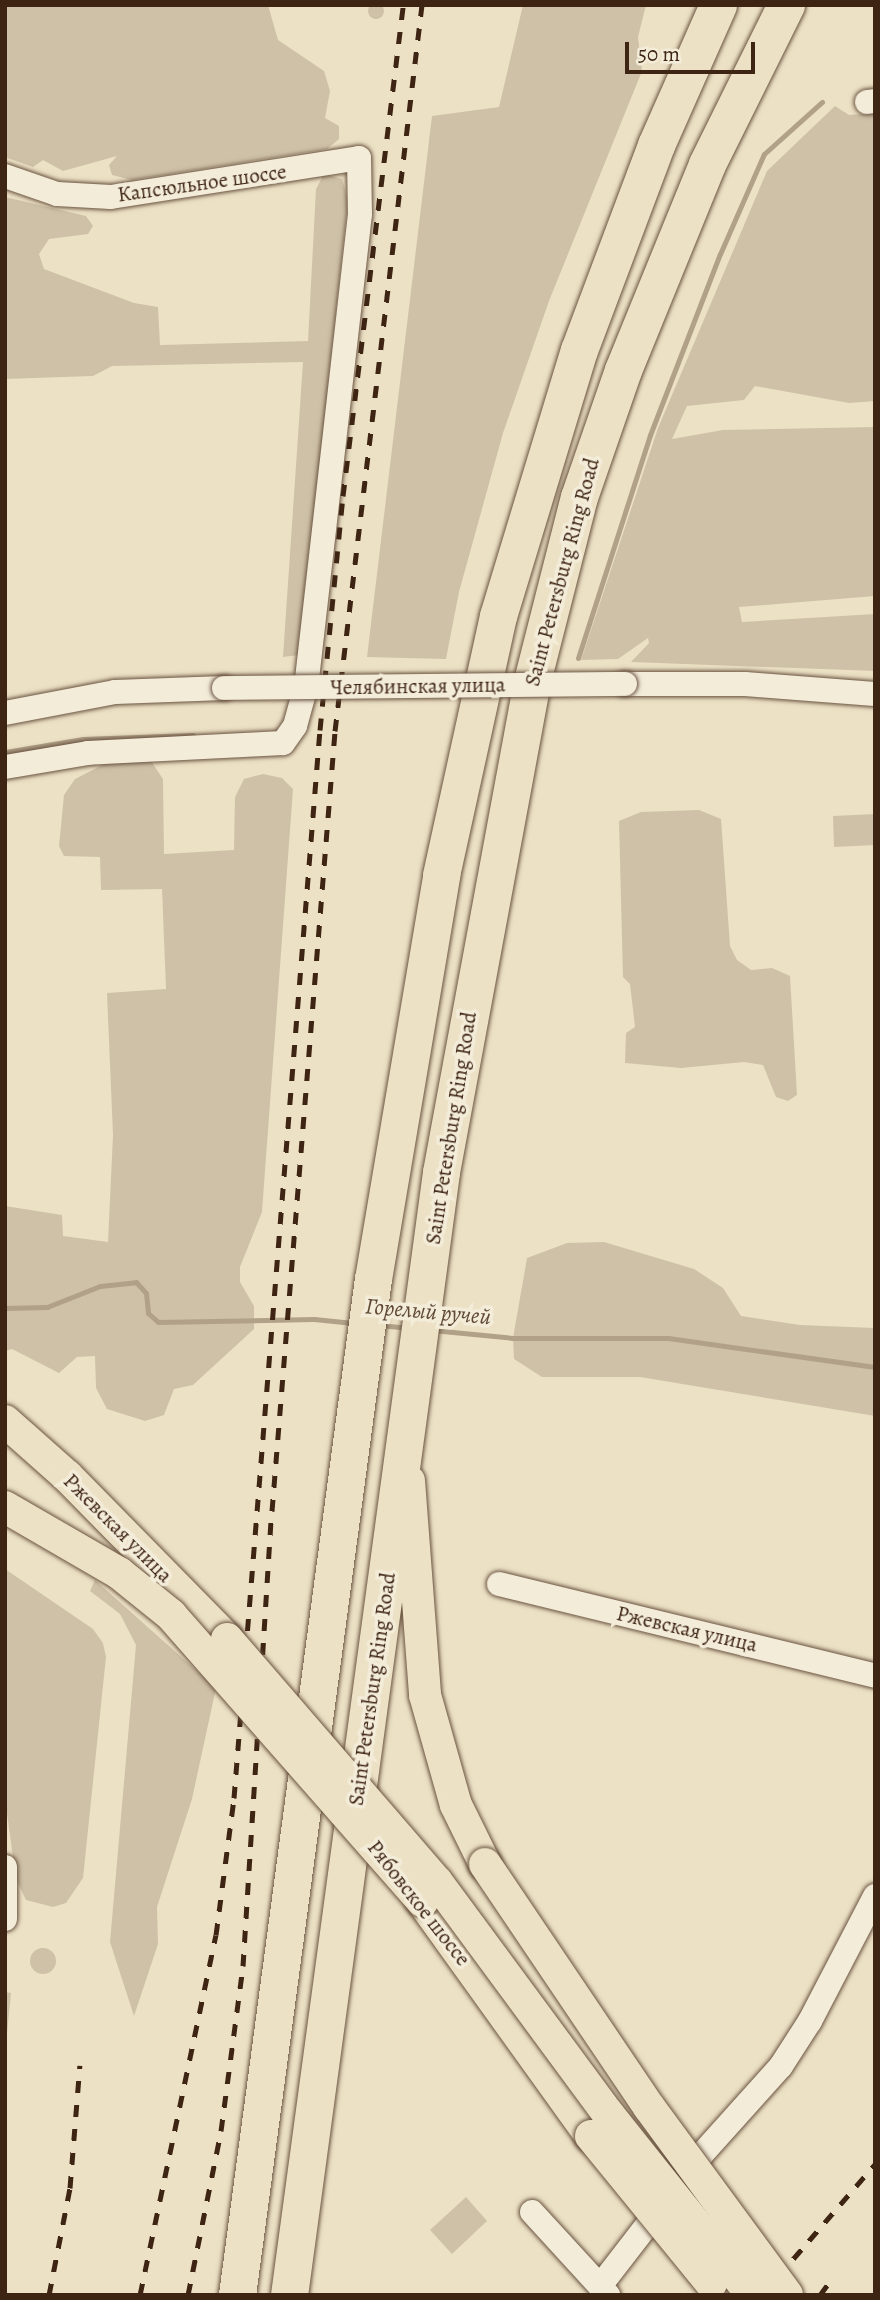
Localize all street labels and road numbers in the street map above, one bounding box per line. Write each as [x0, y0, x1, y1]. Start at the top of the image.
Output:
street label: Капсюльное шоссе [116, 159, 288, 207]
street label: Saint Petersburg Ring Road [519, 455, 605, 689]
street label: Челябинская улица [330, 672, 506, 700]
street label: Saint Petersburg Ring Road [420, 1010, 482, 1246]
street label: Ржевская улица [58, 1468, 178, 1588]
street label: Saint Petersburg Ring Road [343, 1571, 401, 1807]
street label: Ржевская улица [614, 1601, 760, 1657]
street label: Рябовское шоссе [362, 1835, 476, 1971]

